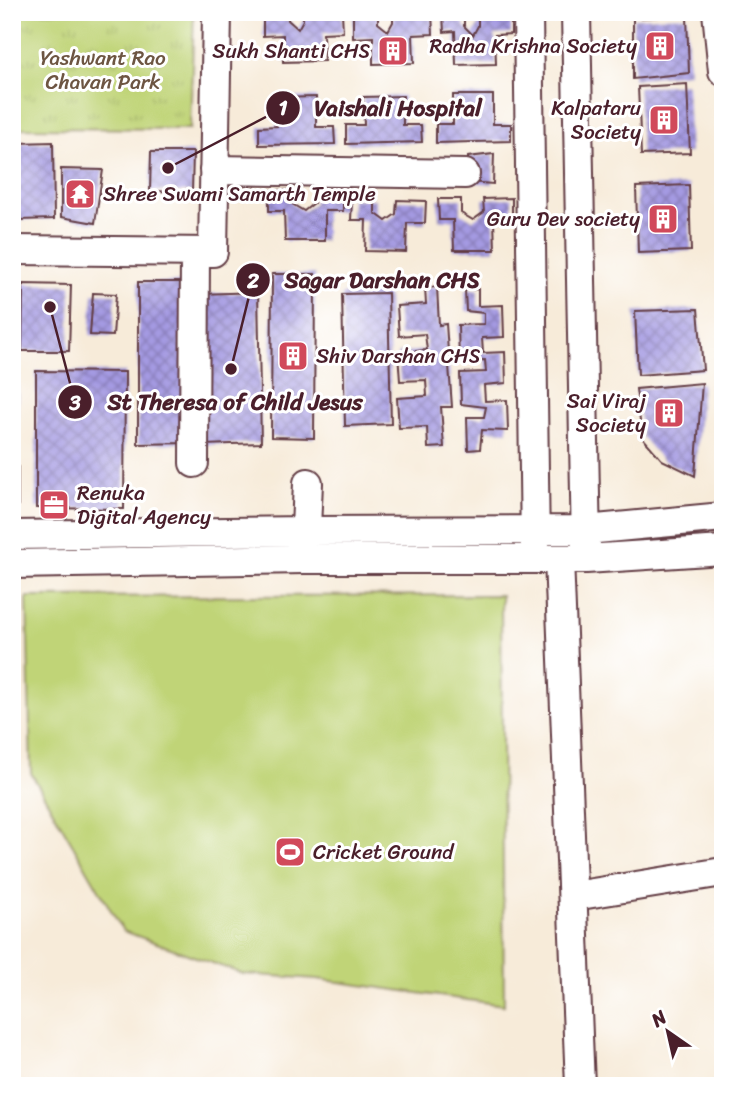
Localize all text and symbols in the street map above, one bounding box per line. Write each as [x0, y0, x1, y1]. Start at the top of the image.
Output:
place label: Radha Krishna Society [430, 27, 637, 65]
building icon: Radha Krishna Society [643, 29, 677, 63]
place label: Sukh Shanti CHS [212, 32, 370, 70]
building icon: Sukh Shanti CHS [376, 34, 410, 68]
park label: Yashwant Rao Chavan Park [40, 39, 166, 101]
callout: Vaishali Hospital [265, 86, 496, 130]
text: Vaishali Hospital [314, 88, 483, 129]
text: 1 [278, 89, 288, 127]
place label: Kalpataru Society [551, 89, 642, 151]
building icon: Kalpataru Society [647, 103, 681, 137]
place label: Shree Swami Samarth Temple [103, 175, 376, 213]
temple icon: Shree Swami Samarth Temple [63, 177, 97, 211]
place label: Guru Dev society [487, 200, 640, 238]
building icon: Guru Dev society [646, 202, 680, 236]
callout: Sagar Darshan CHS [236, 258, 493, 302]
text: Sagar Darshan CHS [284, 260, 480, 301]
text: 2 [246, 262, 259, 300]
place label: Shiv Darshan CHS [316, 337, 480, 375]
building icon: Shiv Darshan CHS [276, 339, 310, 373]
callout: St Theresa of Child Jesus [57, 380, 377, 424]
text: St Theresa of Child Jesus [106, 382, 364, 423]
place label: Sai Viraj Society [567, 382, 646, 444]
text: 3 [68, 384, 81, 422]
building icon: Sai Viraj Society [652, 396, 686, 430]
place label: Renuka Digital Agency [77, 474, 211, 536]
office icon: Renuka Digital Agency [37, 488, 71, 522]
place label: Cricket Ground [313, 833, 455, 871]
sports icon: Cricket Ground [273, 835, 307, 869]
north arrow [634, 996, 704, 1066]
text: N [643, 1000, 674, 1036]

